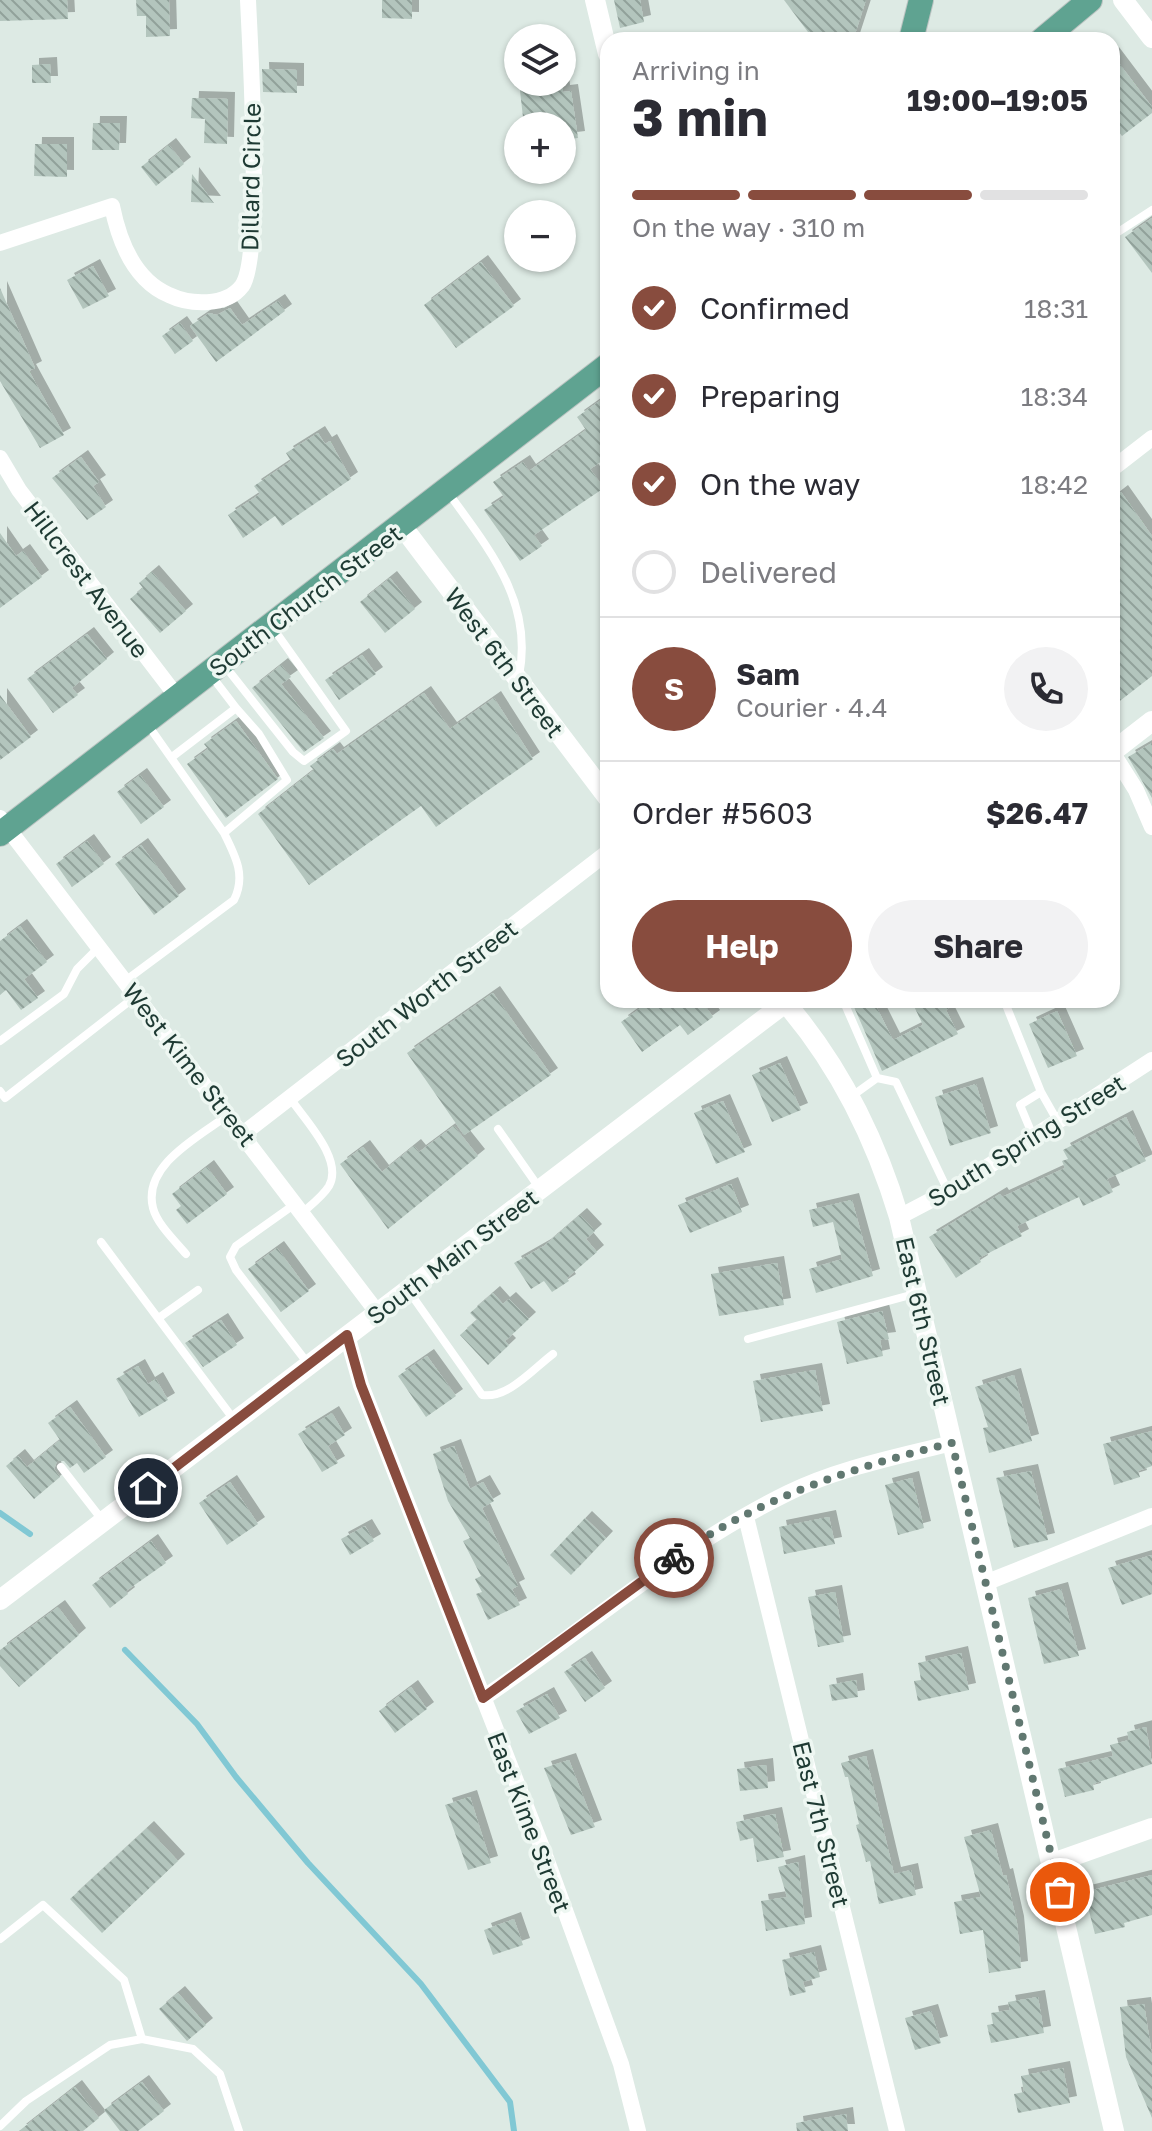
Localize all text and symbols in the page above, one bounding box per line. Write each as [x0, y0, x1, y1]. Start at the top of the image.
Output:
map controls [504, 24, 576, 272]
button: layers [504, 24, 576, 96]
text: Arriving in [632, 55, 760, 86]
text: 19:00–19:05 [907, 82, 1088, 118]
text: 3 min [632, 85, 768, 147]
street label: Dillard Circle [234, 103, 266, 251]
button: + [504, 112, 576, 184]
button: − [504, 200, 576, 272]
text: On the way · 310 m [632, 212, 865, 243]
icon: check [632, 286, 676, 330]
text: Confirmed [700, 290, 850, 326]
text: 18:31 [1024, 293, 1088, 324]
icon: check [632, 374, 676, 418]
text: Preparing [700, 378, 841, 414]
text: 18:34 [1021, 381, 1088, 412]
icon: check [632, 462, 676, 506]
text: On the way [700, 466, 860, 502]
text: 18:42 [1021, 469, 1088, 500]
street label: Hillcrest Avenue [19, 495, 155, 663]
street label: South Church Street [203, 518, 407, 682]
text: Delivered [700, 554, 837, 590]
street label: West 6th Street [439, 581, 571, 743]
button: phone [1004, 647, 1088, 731]
text: Sam [736, 656, 800, 692]
text: S [664, 671, 684, 707]
text: Courier · 4.4 [736, 692, 888, 723]
text: Order #5603 [632, 795, 813, 831]
text: $26.47 [986, 795, 1088, 831]
button: Help [632, 900, 852, 992]
button: Share [868, 900, 1088, 992]
street label: South Worth Street [329, 913, 523, 1073]
street label: West Kime Street [117, 976, 263, 1152]
street label: South Spring Street [922, 1068, 1130, 1212]
street label: South Main Street [361, 1182, 543, 1330]
street label: East 6th Street [891, 1234, 957, 1408]
pin [114, 1454, 182, 1522]
icon: home [126, 1466, 170, 1510]
courier [634, 1518, 714, 1598]
icon: bike [652, 1536, 696, 1580]
street label: East Kime Street [482, 1727, 578, 1917]
street label: East 7th Street [787, 1738, 857, 1910]
pin [1026, 1858, 1094, 1926]
icon: bag [1038, 1870, 1082, 1914]

